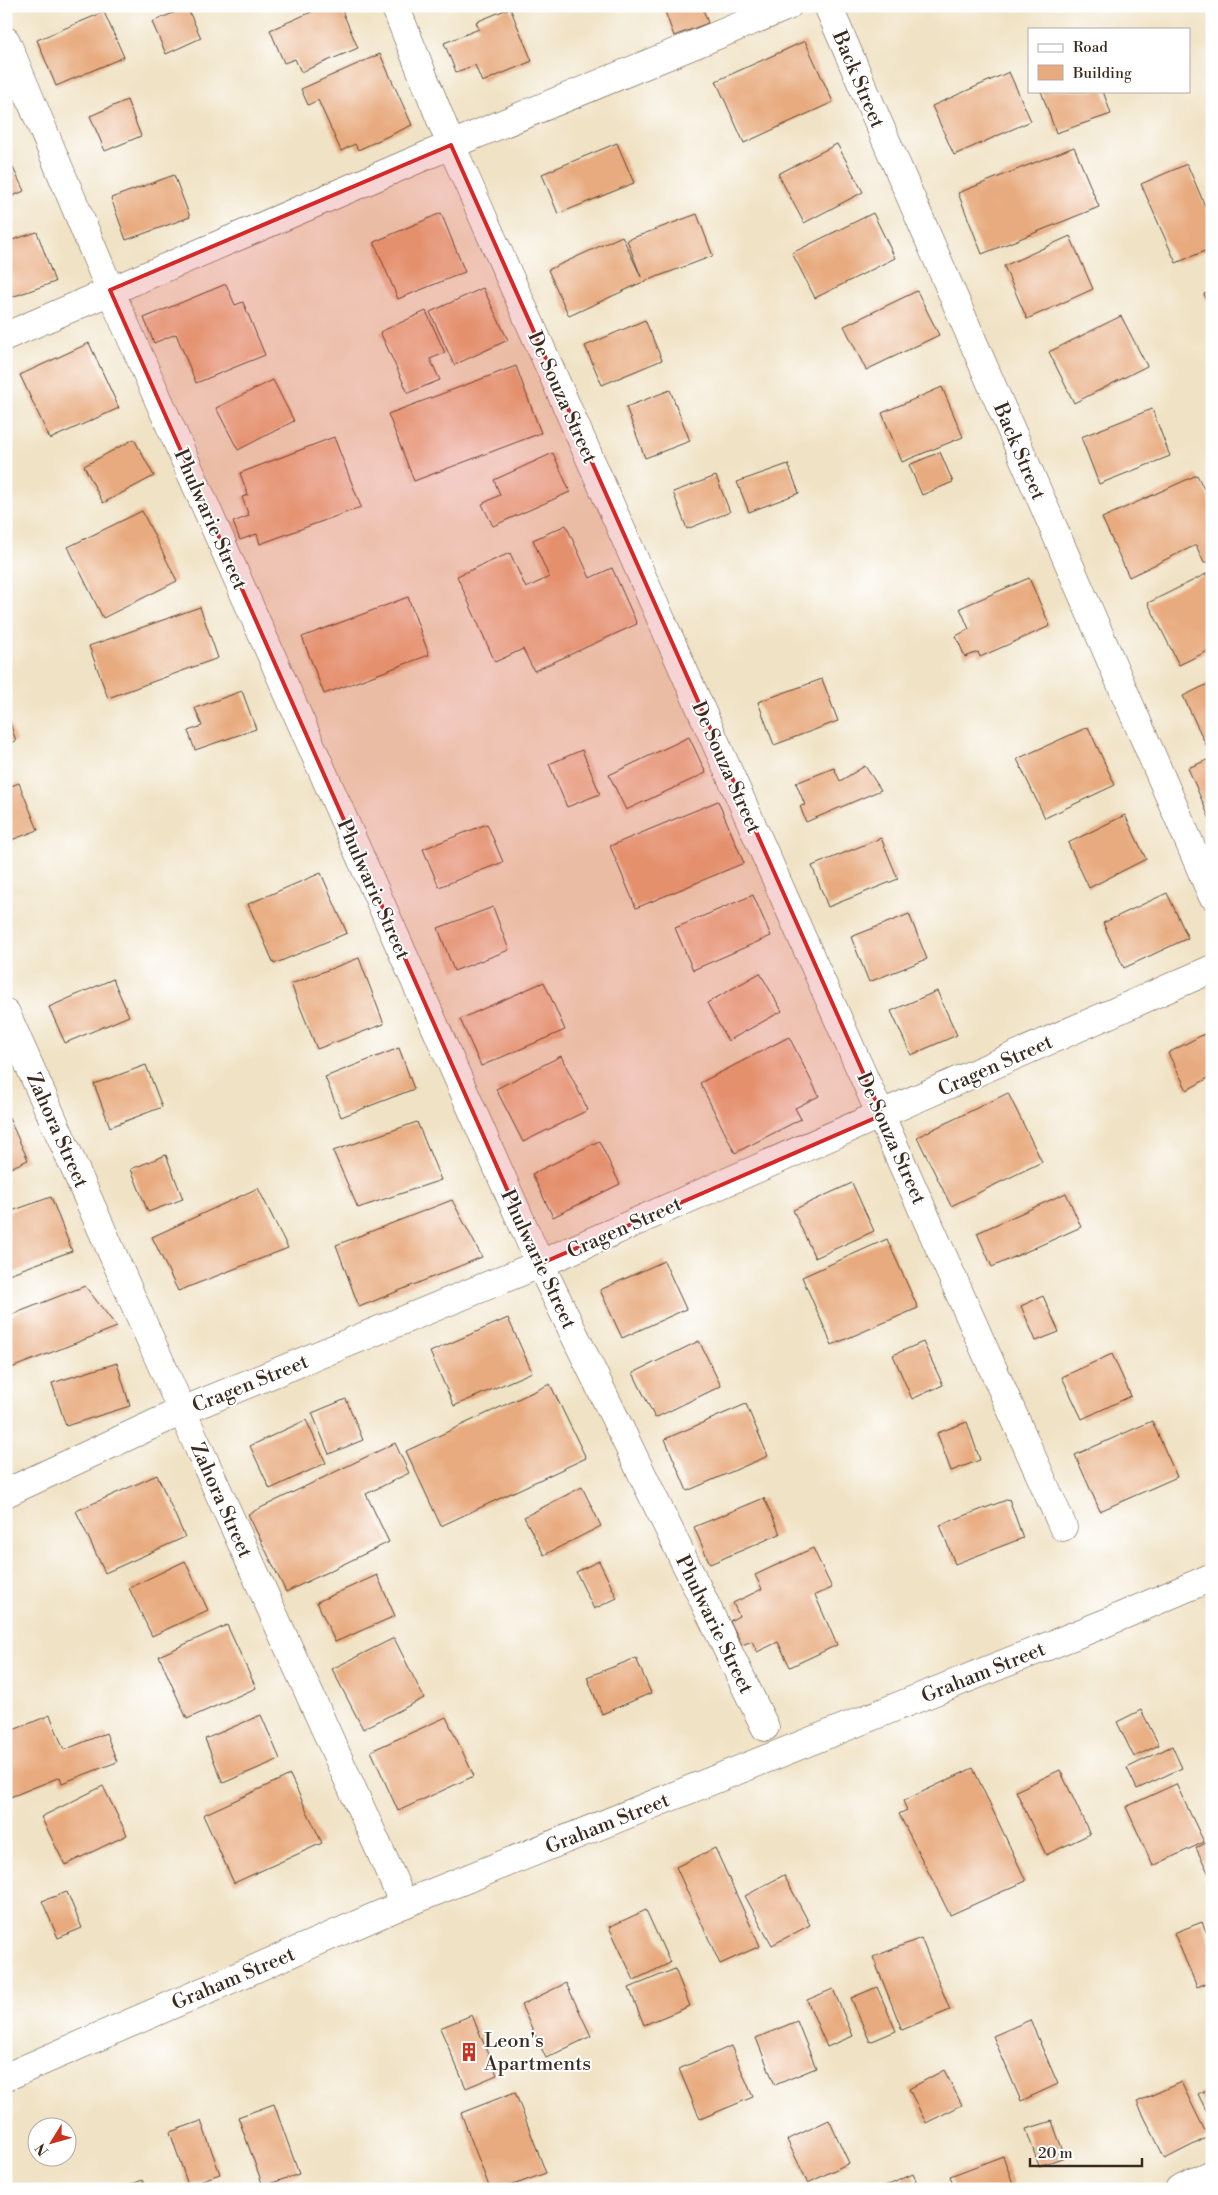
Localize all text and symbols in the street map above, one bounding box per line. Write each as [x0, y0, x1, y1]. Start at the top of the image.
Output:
street label: Back Street [826, 26, 889, 132]
legend [1028, 28, 1190, 92]
text: Road [1073, 38, 1108, 57]
text: Building [1072, 64, 1132, 83]
street label: De Souza Street [521, 328, 602, 468]
street label: Back Street [987, 398, 1050, 504]
street label: Phulwarie Street [167, 446, 252, 594]
street label: De Souza Street [685, 698, 766, 838]
street label: Phulwarie Street [330, 816, 415, 964]
street label: Cragen Street [934, 1030, 1057, 1103]
street label: Zahora Street [20, 1069, 93, 1192]
street label: De Souza Street [850, 1069, 931, 1209]
street label: Phulwarie Street [494, 1186, 581, 1333]
street label: Cragen Street [563, 1192, 686, 1265]
street label: Cragen Street [189, 1350, 312, 1419]
street label: Zahora Street [184, 1439, 257, 1562]
street label: Phulwarie Street [669, 1551, 758, 1698]
street label: Graham Street [918, 1637, 1049, 1710]
street label: Graham Street [542, 1788, 673, 1861]
street label: Graham Street [168, 1942, 299, 2017]
place label: Leon's Apartments [483, 2029, 591, 2077]
building icon: Leon's Apartments [458, 2041, 480, 2063]
north arrow [28, 2118, 78, 2168]
scale bar [1030, 2135, 1143, 2167]
text: N [32, 2139, 53, 2159]
text: 20 m [1038, 2144, 1073, 2163]

